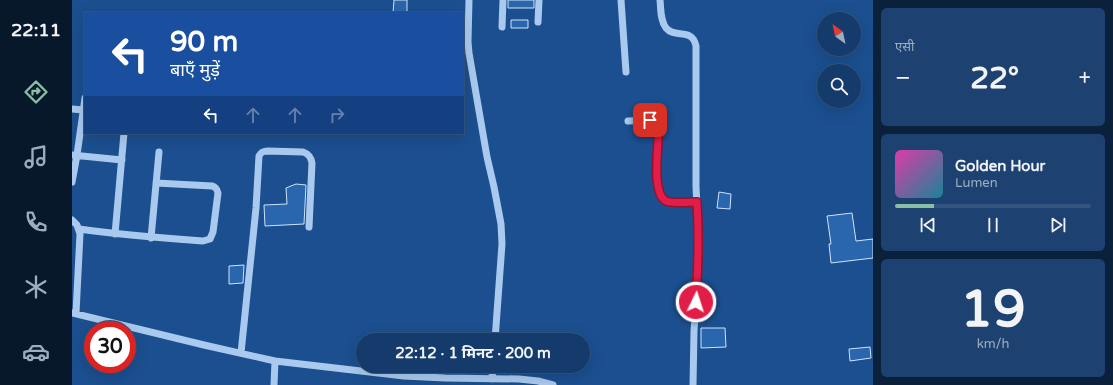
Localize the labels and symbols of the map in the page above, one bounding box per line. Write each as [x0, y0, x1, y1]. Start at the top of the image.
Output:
north arrow [817, 12, 861, 56]
pin [633, 103, 667, 137]
position arrow [675, 281, 717, 323]
speed limit sign: 30 [84, 321, 136, 373]

